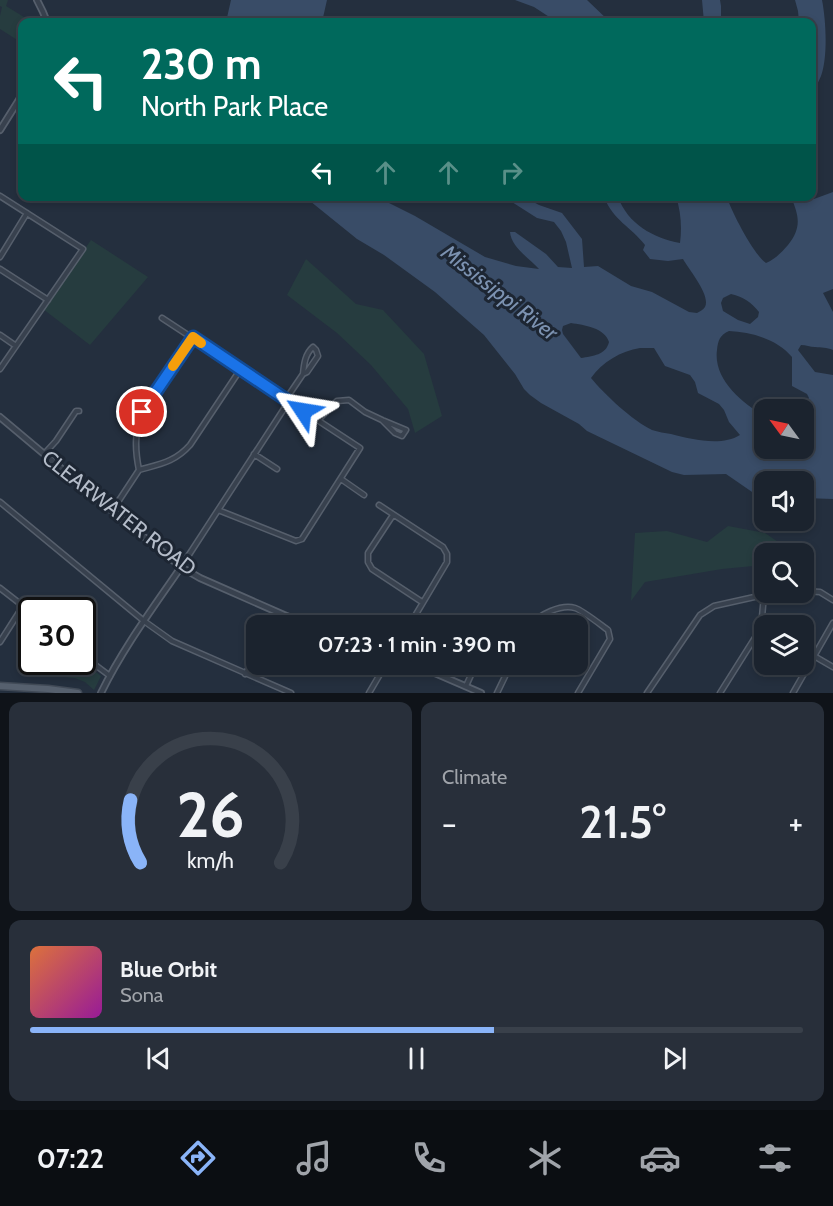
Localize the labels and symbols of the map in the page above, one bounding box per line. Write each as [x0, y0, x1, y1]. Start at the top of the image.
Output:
water label: Mississippi River [435, 238, 564, 347]
position arrow [271, 379, 335, 443]
pin [116, 386, 167, 437]
north arrow [754, 399, 814, 459]
street label: CLEARWATER ROAD [37, 445, 201, 581]
speed limit sign: 30 [18, 597, 96, 675]

